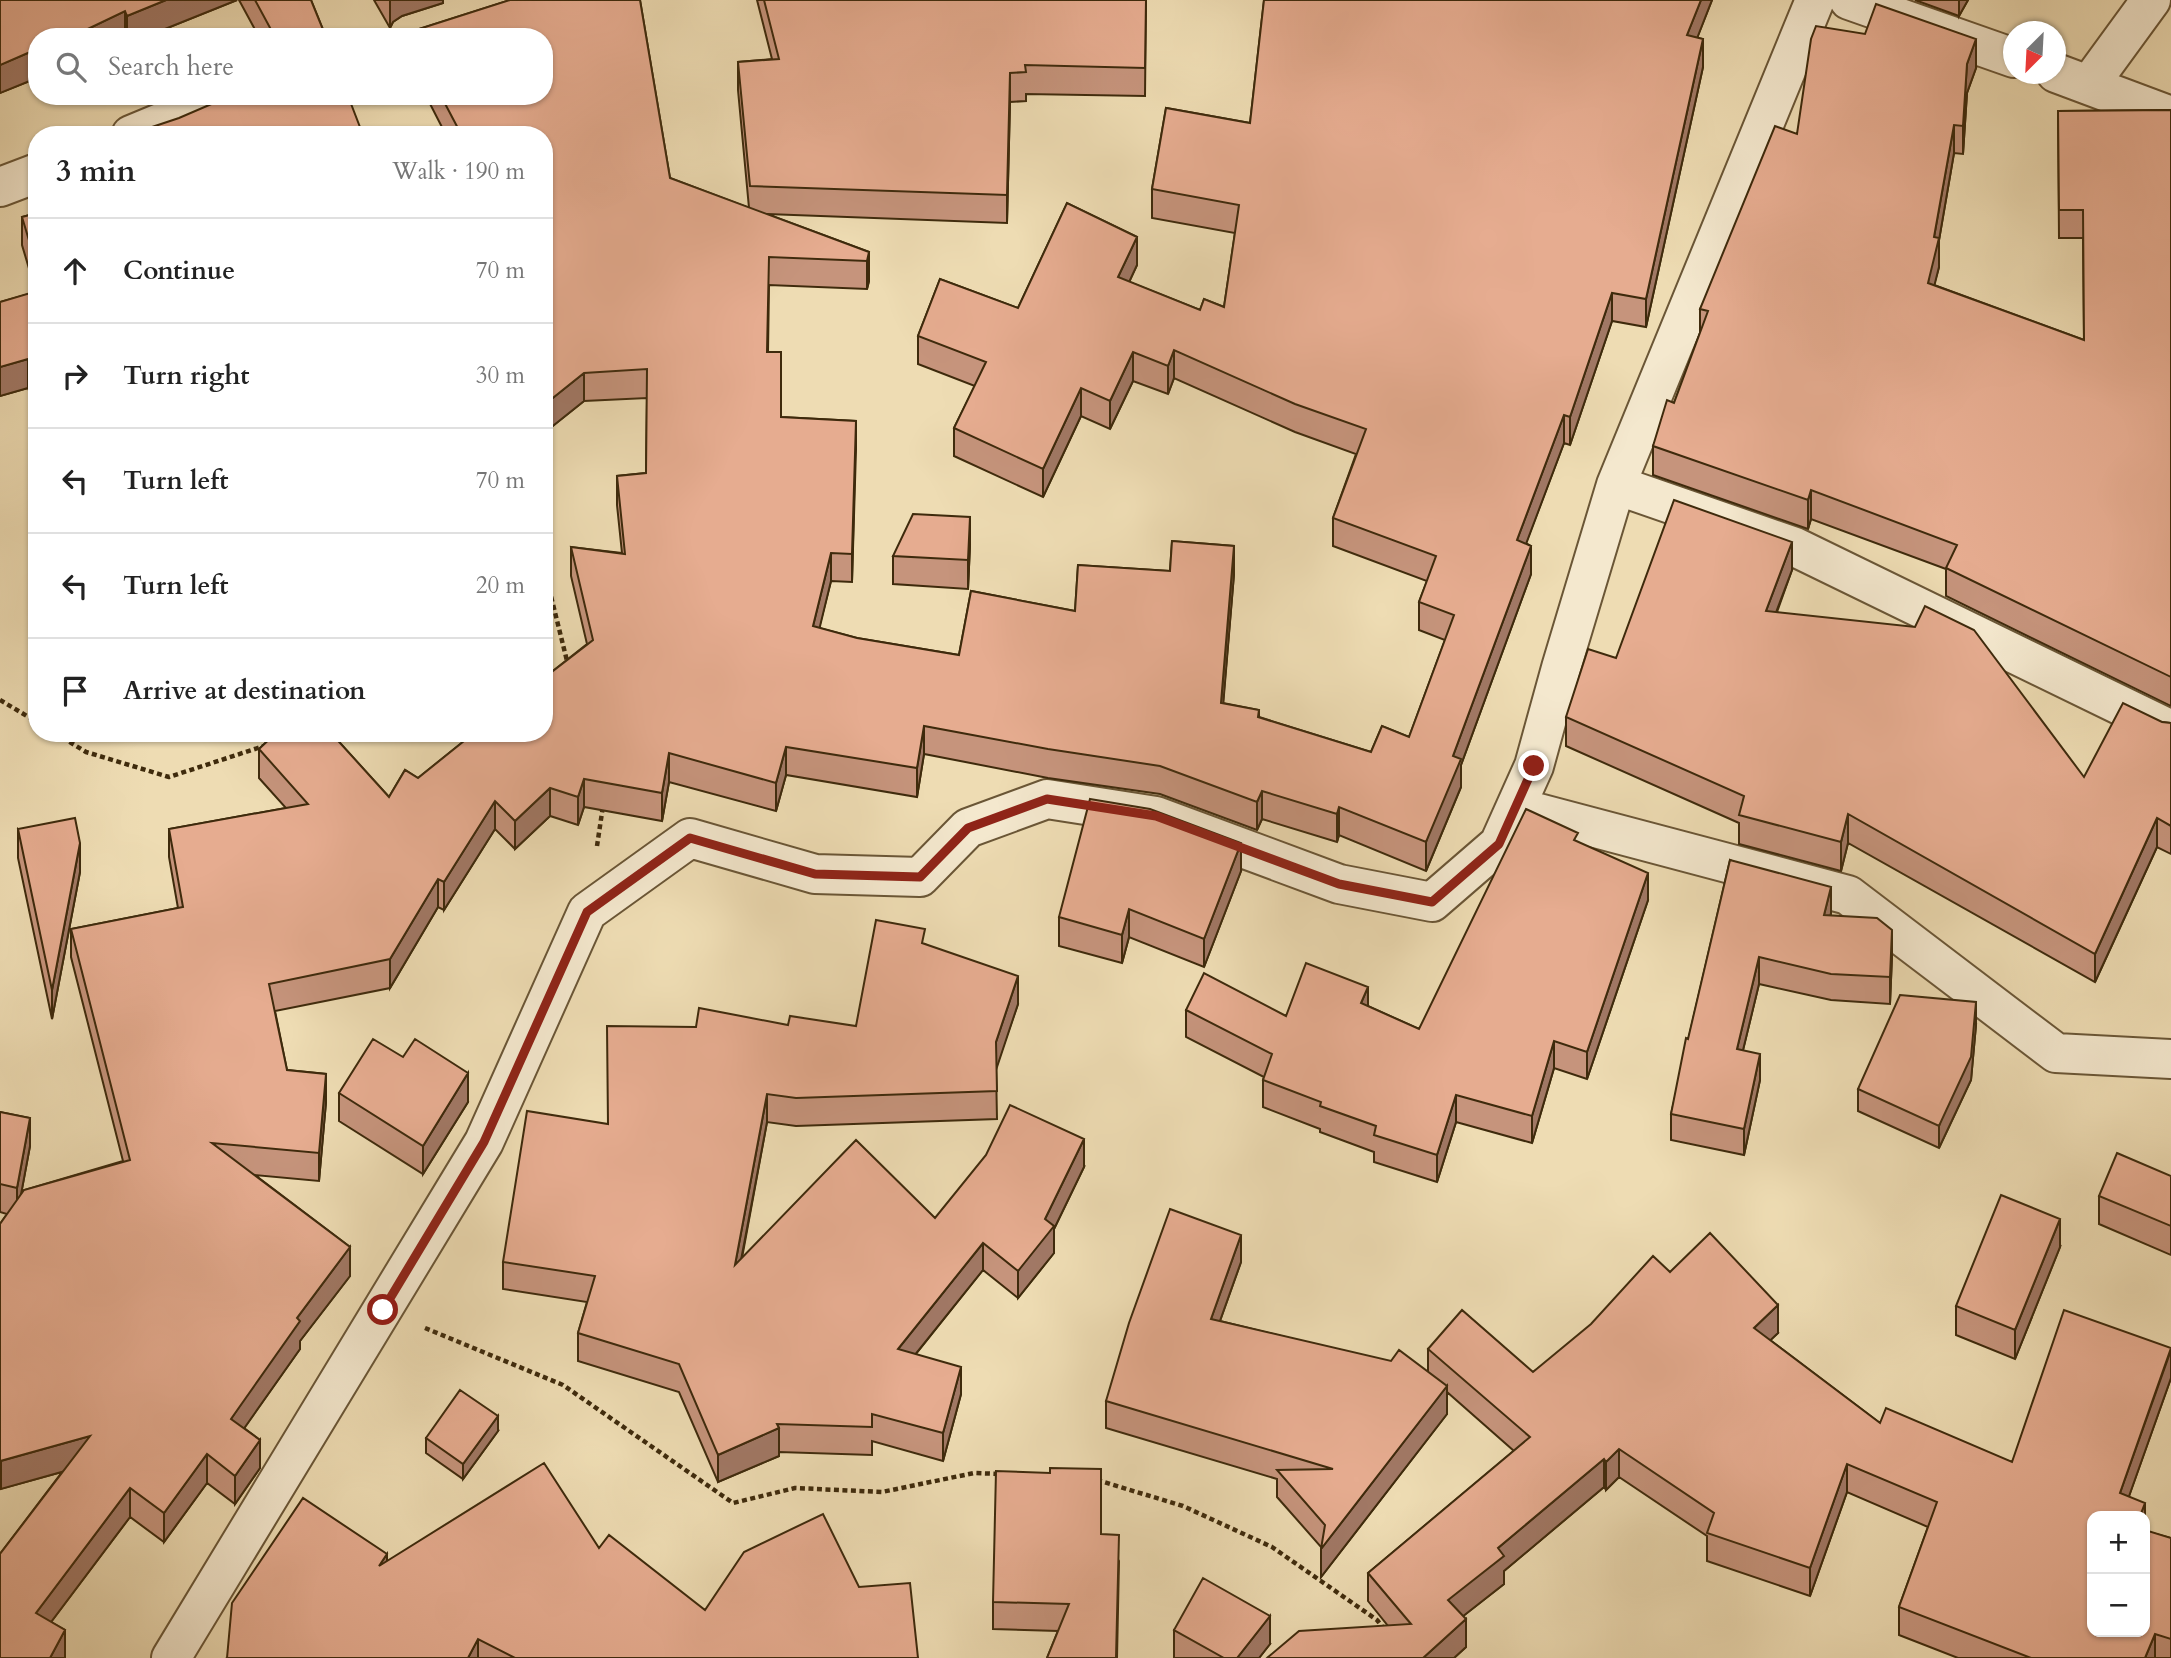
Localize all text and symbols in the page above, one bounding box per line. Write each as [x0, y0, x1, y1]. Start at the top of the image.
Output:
north arrow [2003, 21, 2066, 84]
search box [28, 28, 553, 105]
icon: search [52, 48, 90, 86]
text: Search here [108, 49, 234, 84]
text: 3 min [56, 151, 136, 192]
text: Walk · 190 m [392, 156, 525, 187]
icon: ahead [56, 252, 94, 290]
text: Continue [123, 253, 235, 288]
text: 70 m [476, 255, 525, 286]
icon: right [56, 357, 94, 395]
text: Turn right [123, 358, 250, 393]
text: 30 m [476, 360, 525, 391]
icon: left [56, 462, 94, 500]
text: Turn left [123, 463, 228, 498]
text: 70 m [476, 465, 525, 496]
icon: left [56, 567, 94, 605]
text: Turn left [123, 568, 228, 603]
text: 20 m [476, 570, 525, 601]
icon: arrive [56, 672, 94, 710]
text: Arrive at destination [123, 673, 366, 708]
route end [1518, 750, 1549, 781]
route start [367, 1294, 398, 1325]
map controls [2087, 1511, 2150, 1637]
button: + [2087, 1511, 2150, 1574]
button: − [2087, 1574, 2150, 1637]

